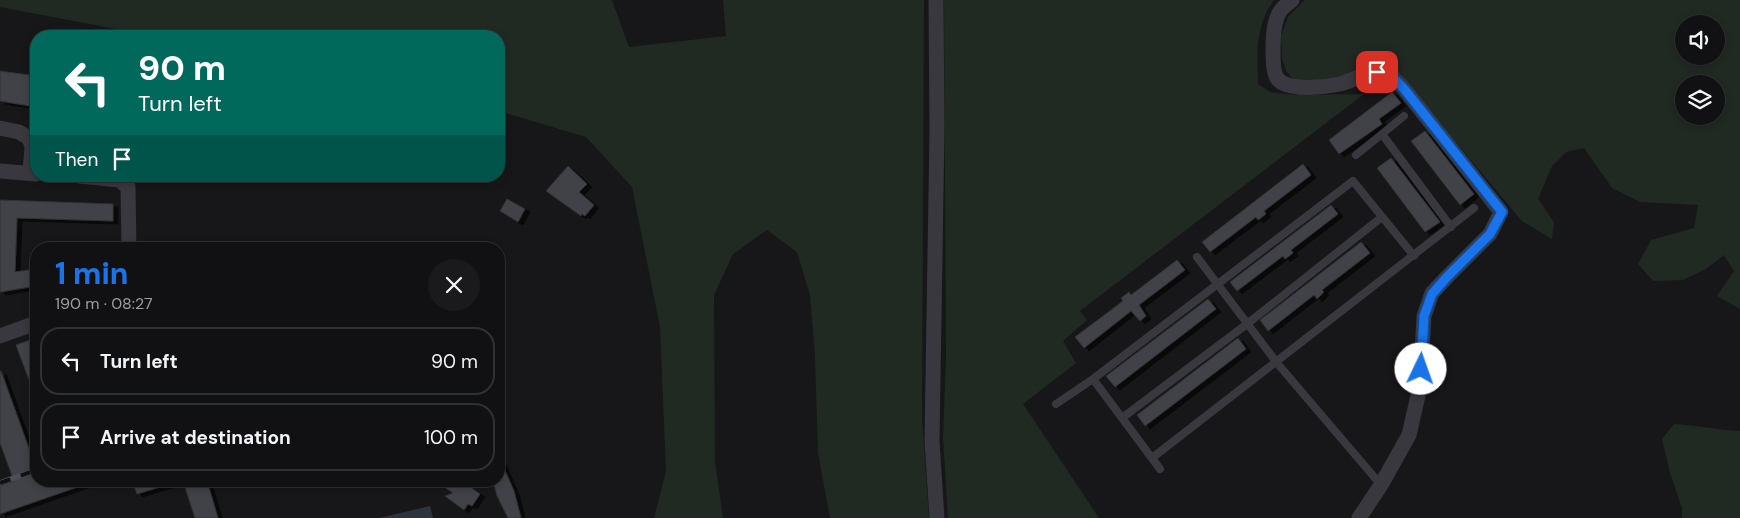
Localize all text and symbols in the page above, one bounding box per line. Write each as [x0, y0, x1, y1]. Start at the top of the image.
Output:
map controls [1675, 15, 1725, 125]
button: sound [1675, 15, 1725, 65]
text: 90 m [138, 45, 226, 91]
icon: left [55, 50, 120, 115]
pin [1356, 51, 1398, 93]
icon: arrive [1363, 58, 1391, 86]
button: layers [1675, 75, 1725, 125]
text: Turn left [138, 89, 222, 118]
icon: arrive [108, 145, 136, 173]
text: Then [55, 147, 98, 172]
text: 1 min [55, 254, 128, 293]
button: close [428, 259, 480, 311]
text: 190 m · 08:27 [55, 293, 153, 314]
position arrow [1394, 342, 1446, 394]
icon: left [57, 347, 85, 375]
text: Turn left [100, 349, 178, 374]
text: 90 m [431, 349, 478, 374]
icon: arrive [57, 423, 85, 451]
text: Arrive at destination [100, 425, 291, 450]
text: 100 m [424, 425, 478, 450]

